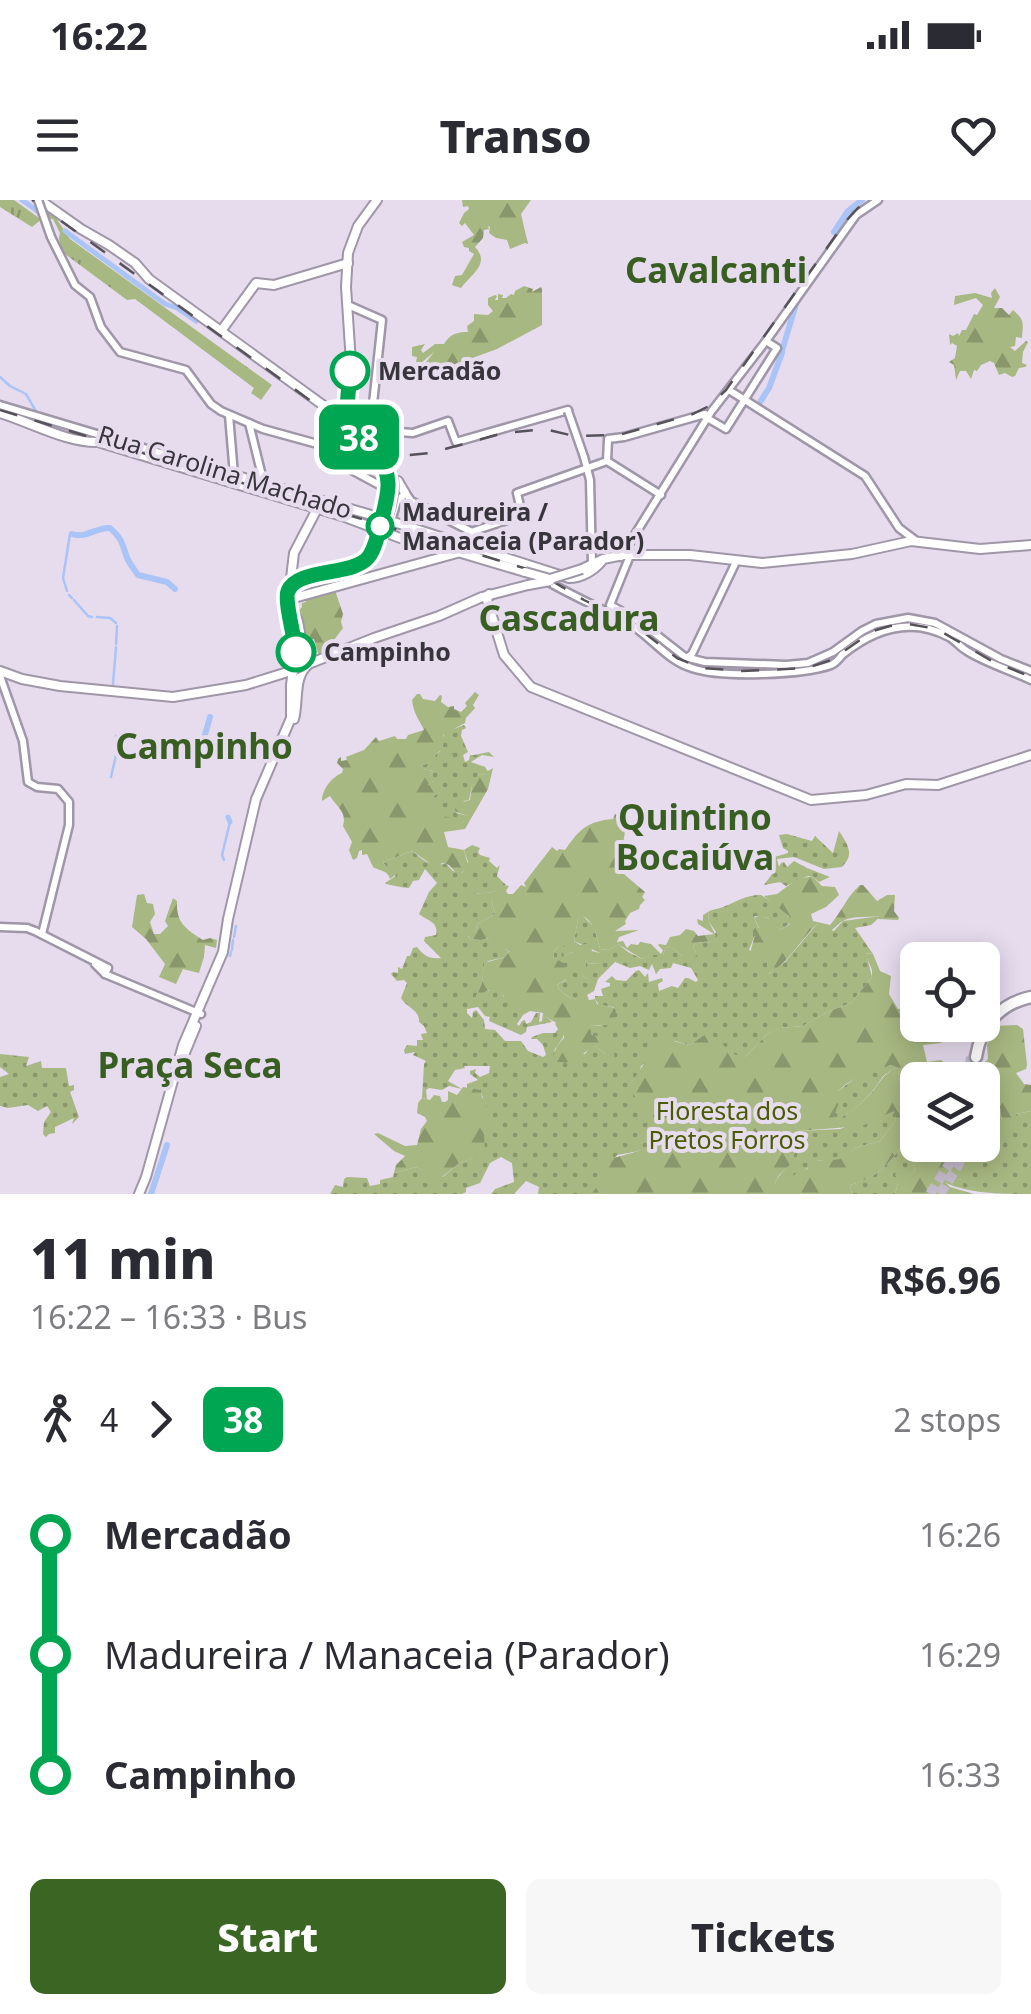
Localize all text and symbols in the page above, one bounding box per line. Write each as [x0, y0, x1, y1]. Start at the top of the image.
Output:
text: 16:22 [50, 9, 148, 61]
text: Transo [439, 105, 592, 166]
icon: menu [30, 108, 85, 163]
icon: heart [946, 108, 1001, 163]
district label: Cavalcanti [625, 246, 807, 293]
marker: Mercadão [331, 352, 369, 390]
place label: Mercadão [378, 353, 501, 387]
line badge: 38 [314, 404, 404, 470]
text: 38 [339, 414, 379, 461]
street label: Rua Carolina Machado [94, 416, 356, 526]
place label: Madureira / Manaceia (Parador) [402, 494, 644, 557]
marker: Madureira / Manaceia (Parador) [367, 513, 393, 539]
district label: Cascadura [479, 594, 659, 641]
marker: Campinho [277, 633, 315, 671]
place label: Campinho [324, 634, 451, 668]
district label: Campinho [115, 722, 293, 769]
district label: Quintino Bocaiúva [616, 793, 774, 880]
map controls [900, 942, 1000, 1162]
button: locate [900, 942, 1000, 1042]
district label: Praça Seca [98, 1041, 282, 1088]
button: layers [900, 1062, 1000, 1162]
park label: Floresta dos Pretos Forros [648, 1093, 806, 1156]
text: 11 min [30, 1220, 215, 1295]
text: R$6.96 [878, 1253, 1001, 1305]
text: 16:22 – 16:33 · Bus [30, 1295, 307, 1338]
icon: walk [30, 1392, 85, 1447]
icon: forward [133, 1392, 188, 1447]
text: 38 [223, 1396, 263, 1443]
text: 4 [100, 1398, 118, 1441]
text: 2 stops [893, 1398, 1001, 1441]
text: Mercadão [104, 1508, 292, 1560]
text: 16:26 [919, 1513, 1001, 1556]
text: Madureira / Manaceia (Parador) [104, 1628, 670, 1680]
text: 16:29 [919, 1633, 1001, 1676]
text: Campinho [104, 1748, 297, 1800]
text: 16:33 [919, 1753, 1001, 1796]
button: Start [30, 1879, 506, 1994]
button: Tickets [526, 1879, 1001, 1994]

